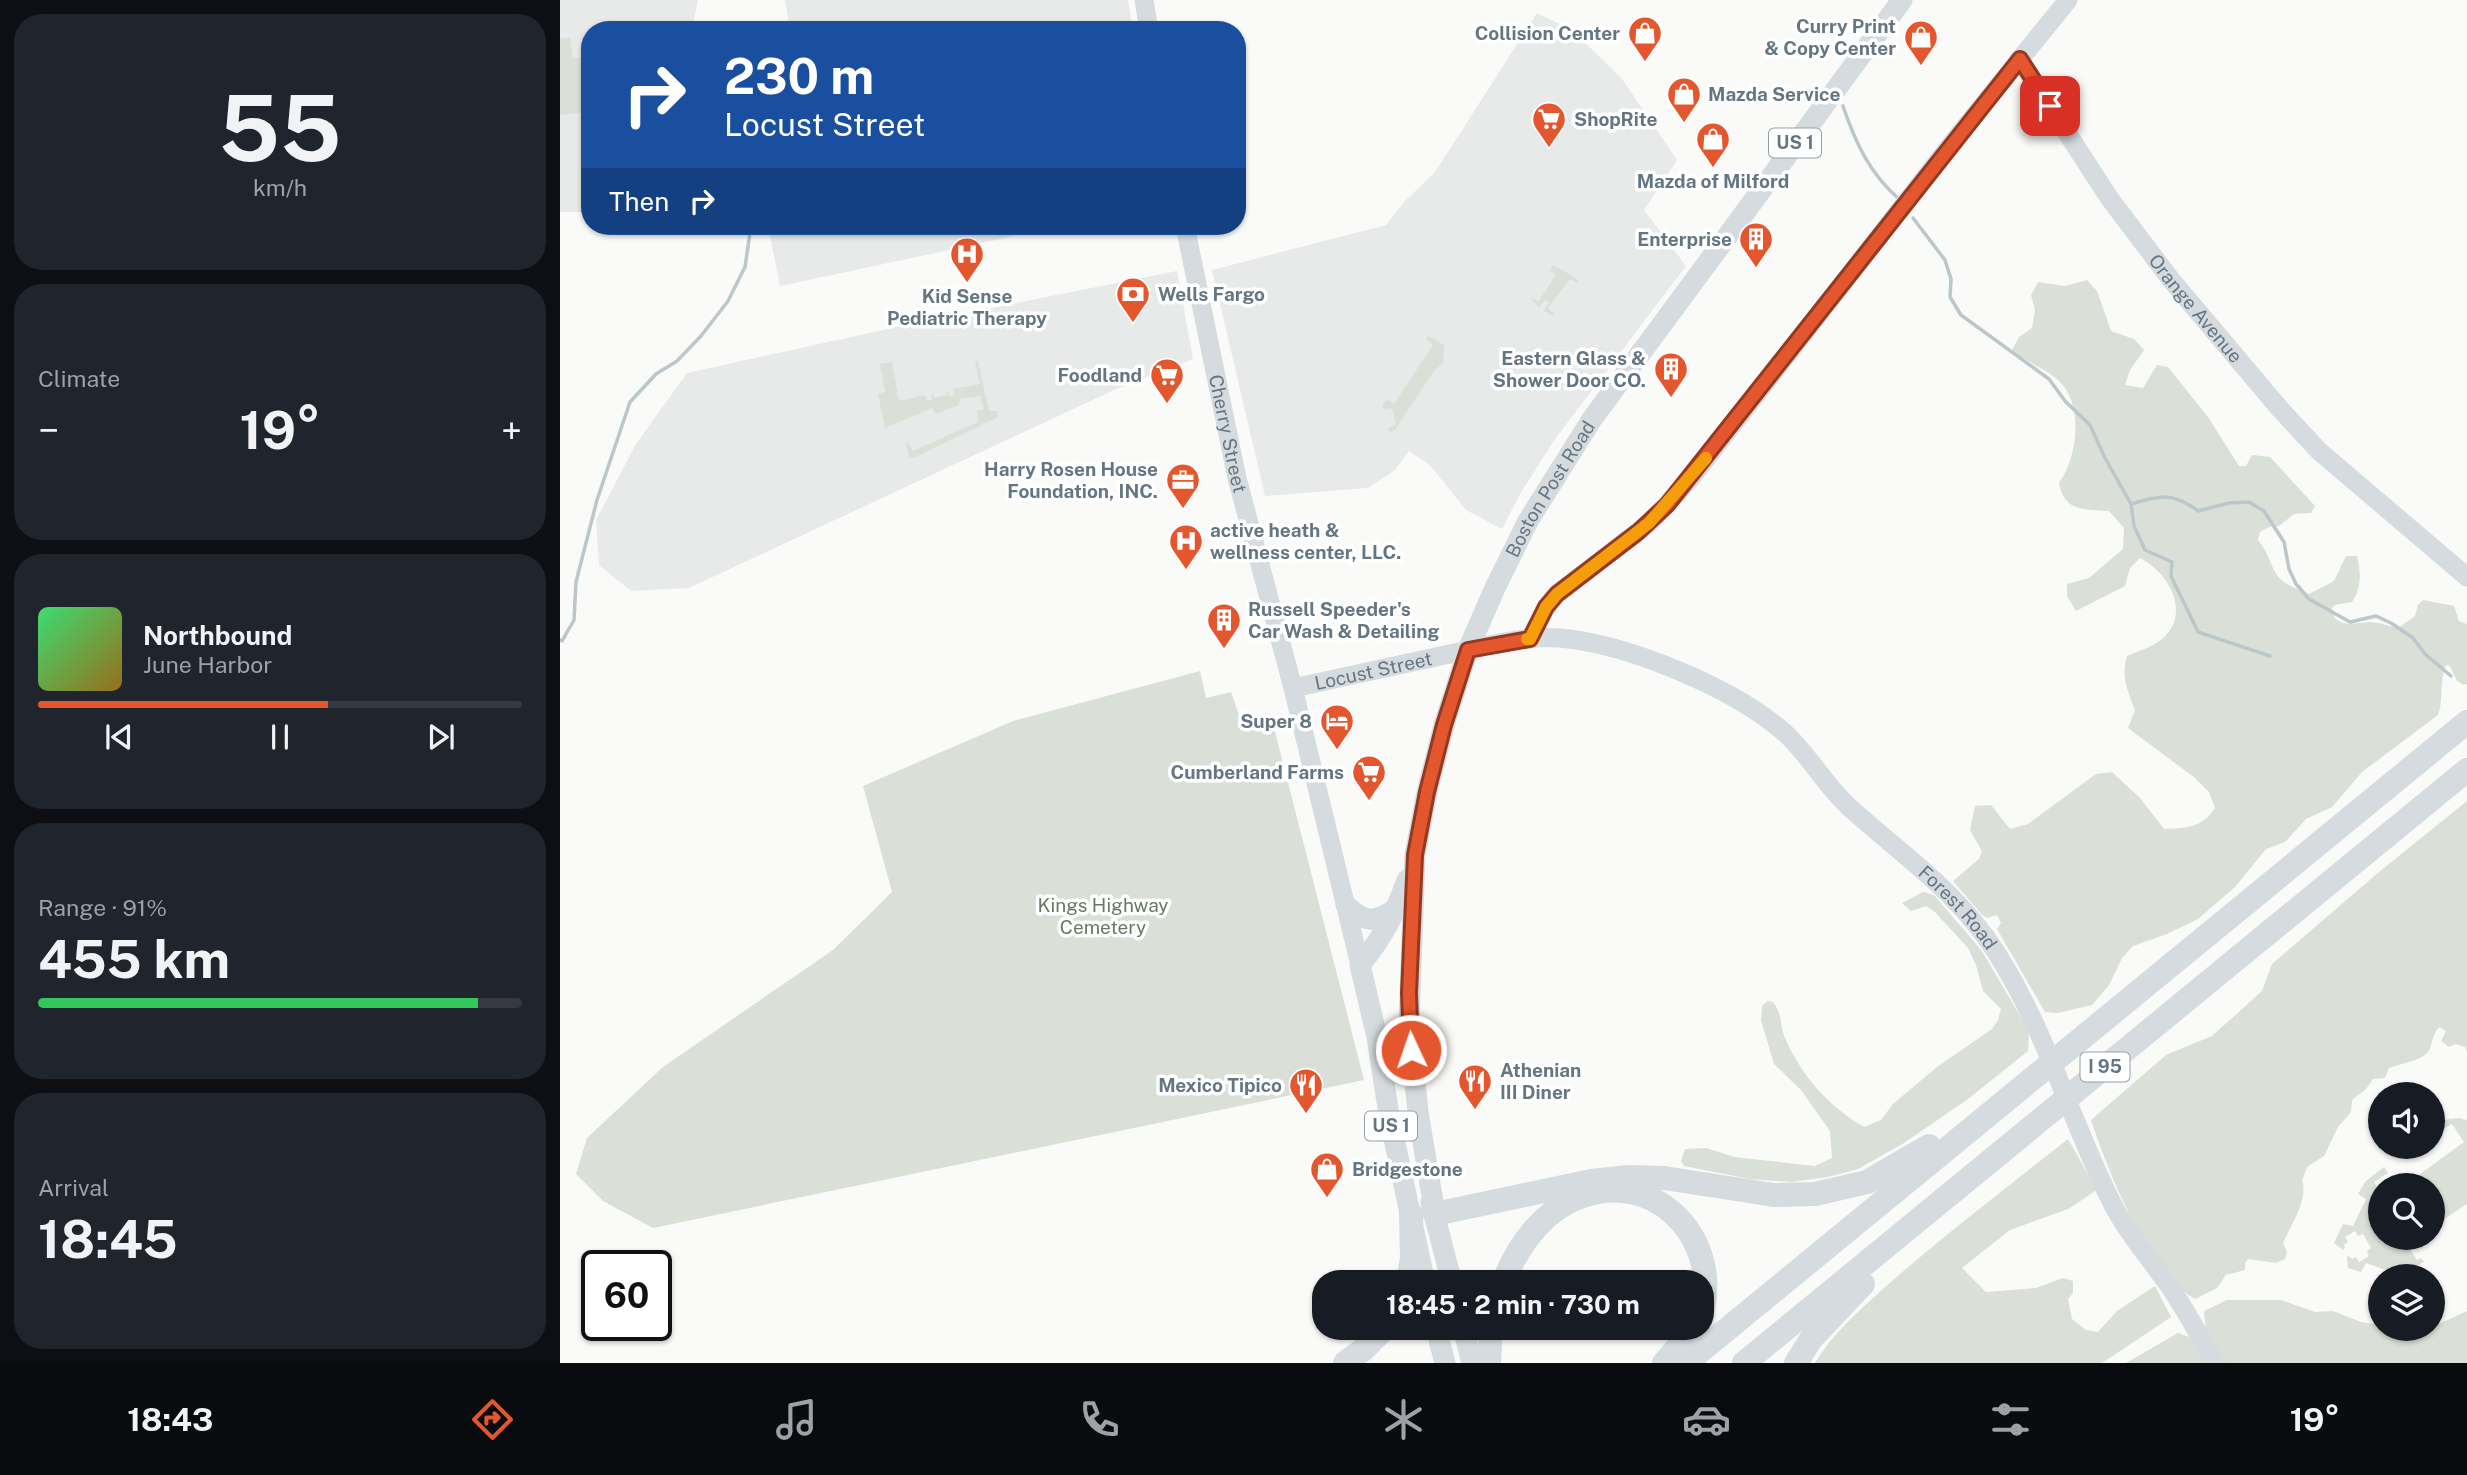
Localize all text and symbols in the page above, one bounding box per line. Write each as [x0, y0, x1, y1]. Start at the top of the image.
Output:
shop icon: Collision Center [1626, 14, 1664, 63]
place label: Curry Print & Copy Center [1764, 15, 1896, 59]
shop icon: Curry Print & Copy Center [1902, 18, 1940, 67]
place label: Collision Center [1475, 22, 1620, 44]
text: 230 m [724, 47, 874, 105]
icon: right [609, 49, 700, 140]
text: 55 [219, 75, 341, 181]
shop icon: Mazda Service [1665, 75, 1703, 124]
pin [2020, 76, 2080, 136]
place label: Mazda Service [1708, 83, 1840, 105]
icon: arrive [2031, 87, 2069, 125]
supermarket icon: ShopRite [1530, 100, 1568, 149]
text: Locust Street [724, 106, 925, 143]
place label: ShopRite [1574, 108, 1657, 130]
shop icon: Mazda of Milford [1694, 120, 1732, 169]
road number: US 1 [1769, 128, 1821, 158]
place label: Mazda of Milford [1637, 170, 1789, 192]
text: km/h [253, 174, 307, 201]
icon: right [683, 182, 721, 220]
text: Then [609, 186, 669, 217]
building icon: Enterprise [1737, 220, 1775, 269]
place label: Enterprise [1637, 228, 1732, 250]
hospital icon: Kid Sense Pediatric Therapy [948, 235, 986, 284]
street label: Orange Avenue [2145, 250, 2247, 367]
bank icon: Wells Fargo [1114, 275, 1152, 324]
place label: Wells Fargo [1158, 283, 1265, 305]
place label: Kid Sense Pediatric Therapy [887, 285, 1047, 329]
place label: Eastern Glass & Shower Door CO. [1493, 347, 1646, 391]
building icon: Eastern Glass & Shower Door CO. [1652, 350, 1690, 399]
supermarket icon: Foodland [1148, 356, 1186, 405]
place label: Foodland [1057, 364, 1142, 386]
text: Climate [38, 365, 120, 392]
street label: Cherry Street [1205, 373, 1251, 495]
text: 19° [239, 400, 321, 461]
text: − [38, 408, 59, 453]
text: + [501, 408, 522, 453]
street label: Boston Post Road [1501, 417, 1599, 561]
place label: Harry Rosen House Foundation, INC. [984, 458, 1158, 502]
office icon: Harry Rosen House Foundation, INC. [1164, 461, 1202, 510]
place label: active heath & wellness center, LLC. [1210, 519, 1401, 563]
hospital icon: active heath & wellness center, LLC. [1167, 522, 1205, 571]
place label: Russell Speeder's Car Wash & Detailing [1248, 598, 1439, 642]
building icon: Russell Speeder's Car Wash & Detailing [1205, 601, 1243, 650]
text: Northbound [143, 620, 292, 651]
street label: Locust Street [1312, 647, 1434, 694]
text: June Harbor [143, 651, 272, 678]
hotel icon: Super 8 [1318, 702, 1356, 751]
place label: Super 8 [1240, 710, 1312, 732]
icon: previous [100, 718, 138, 756]
icon: pause [261, 718, 299, 756]
icon: next [422, 718, 460, 756]
supermarket icon: Cumberland Farms [1350, 753, 1388, 802]
place label: Cumberland Farms [1171, 761, 1344, 783]
street label: Forest Road [1914, 861, 2002, 953]
text: Range · 91% [38, 894, 167, 921]
park label: Kings Highway Cemetery [1037, 894, 1169, 938]
text: 455 km [38, 929, 230, 990]
position arrow [1374, 1013, 1448, 1087]
road number: I 95 [2080, 1052, 2130, 1082]
place label: Athenian III Diner [1500, 1059, 1581, 1103]
restaurant icon: Athenian III Diner [1456, 1062, 1494, 1111]
restaurant icon: Mexico Tipico [1287, 1066, 1325, 1115]
place label: Mexico Tipico [1158, 1074, 1282, 1096]
map controls [2368, 1082, 2445, 1341]
button: sound [2368, 1082, 2445, 1159]
road number: US 1 [1365, 1112, 1417, 1140]
shop icon: Bridgestone [1308, 1150, 1346, 1199]
place label: Bridgestone [1352, 1158, 1463, 1180]
button: search [2368, 1173, 2445, 1250]
text: Arrival [38, 1174, 109, 1201]
text: 18:45 [38, 1209, 178, 1270]
speed limit sign: 60 [581, 1250, 672, 1341]
button: layers [2368, 1264, 2445, 1341]
text: 18:45 · 2 min · 730 m [1386, 1289, 1640, 1320]
icon: directions [468, 1395, 517, 1444]
icon: music [772, 1395, 821, 1444]
icon: phone [1075, 1395, 1124, 1444]
icon: climate [1379, 1395, 1428, 1444]
icon: car [1682, 1395, 1731, 1444]
icon: filters [1986, 1395, 2035, 1444]
text: 18:43 [127, 1401, 213, 1438]
text: 19° [2290, 1401, 2340, 1438]

